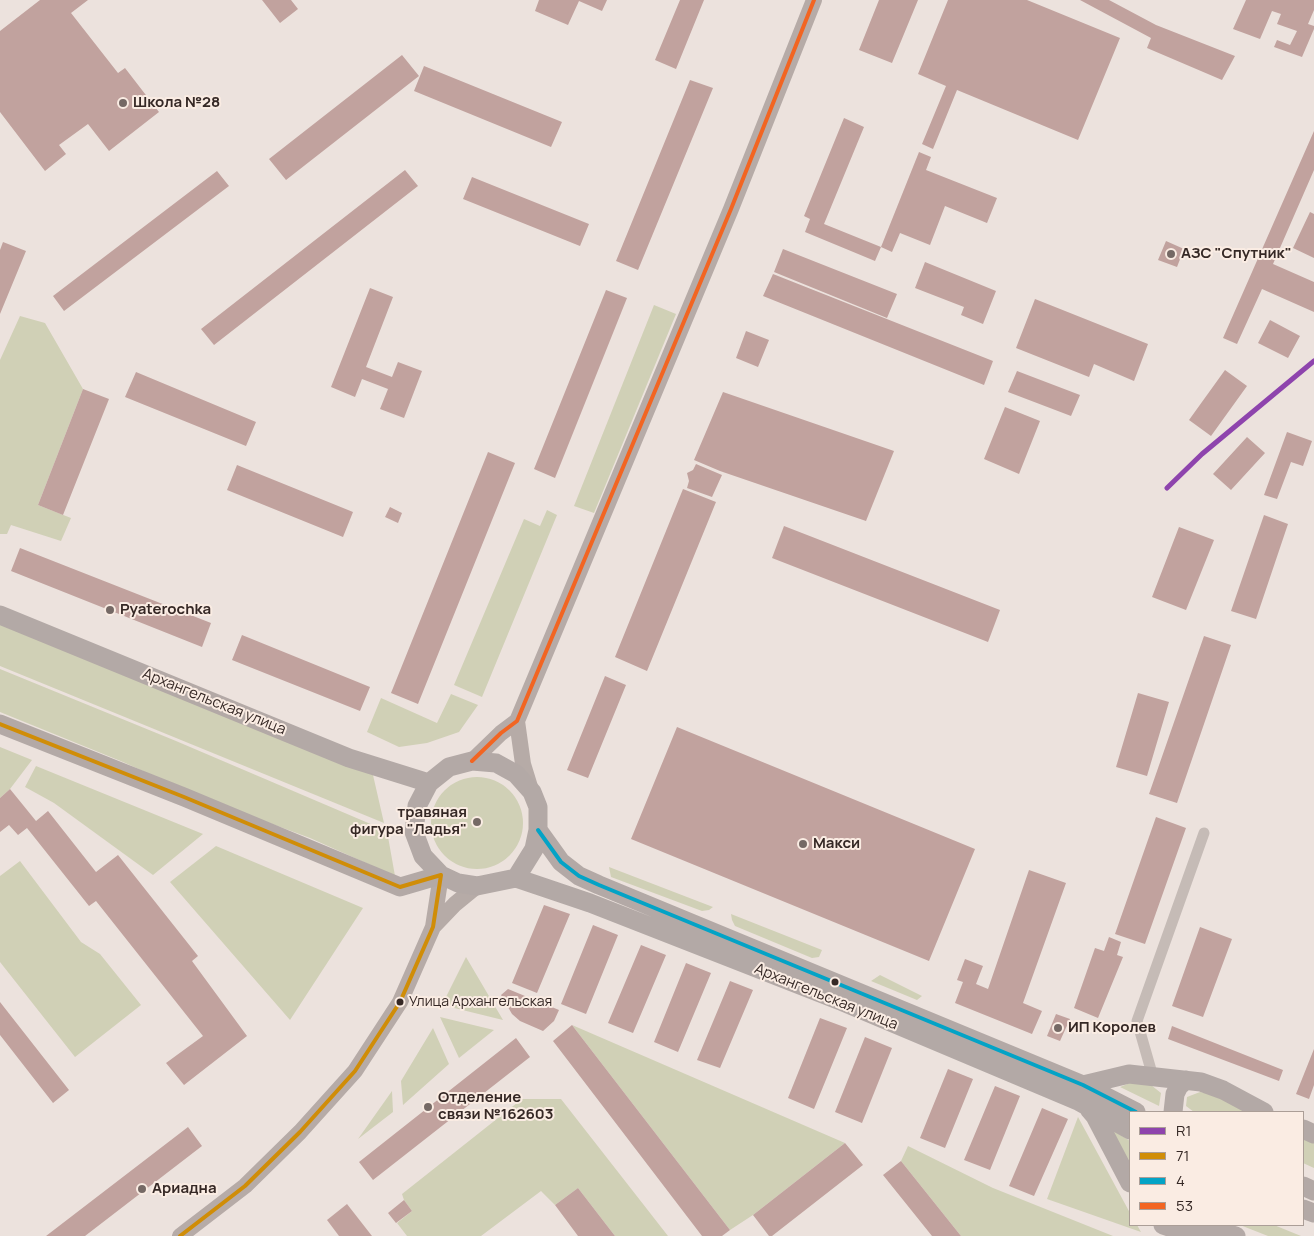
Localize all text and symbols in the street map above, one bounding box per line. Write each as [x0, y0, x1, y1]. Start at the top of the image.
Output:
place label: Школа №28 [133, 94, 220, 112]
marker: Школа №28 [117, 97, 129, 109]
place label: АЗС "Спутник" [1181, 245, 1292, 263]
marker: АЗС "Спутник" [1165, 248, 1177, 260]
place label: Pyaterochka [120, 601, 211, 619]
marker: Pyaterochka [104, 604, 116, 616]
street label: Архангельская улица [140, 665, 288, 739]
place label: травяная фигура "Ладья" [350, 804, 467, 839]
marker: травяная фигура "Ладья" [471, 816, 483, 828]
place label: Макси [813, 835, 860, 853]
marker: Макси [797, 838, 809, 850]
street label: Архангельская улица [752, 960, 900, 1034]
unlabelled marker [830, 977, 840, 987]
place label: Улица Архангельская [409, 994, 552, 1010]
marker: Улица Архангельская [395, 997, 405, 1007]
place label: ИП Королев [1068, 1019, 1156, 1037]
marker: ИП Королев [1052, 1022, 1064, 1034]
place label: Отделение связи №162603 [438, 1089, 553, 1124]
marker: Отделение связи №162603 [422, 1101, 434, 1113]
legend [1129, 1111, 1304, 1226]
text: R1 [1176, 1120, 1191, 1141]
text: 71 [1176, 1145, 1189, 1166]
text: 4 [1176, 1170, 1185, 1191]
place label: Ариадна [152, 1180, 217, 1198]
marker: Ариадна [136, 1183, 148, 1195]
text: 53 [1176, 1195, 1193, 1216]

